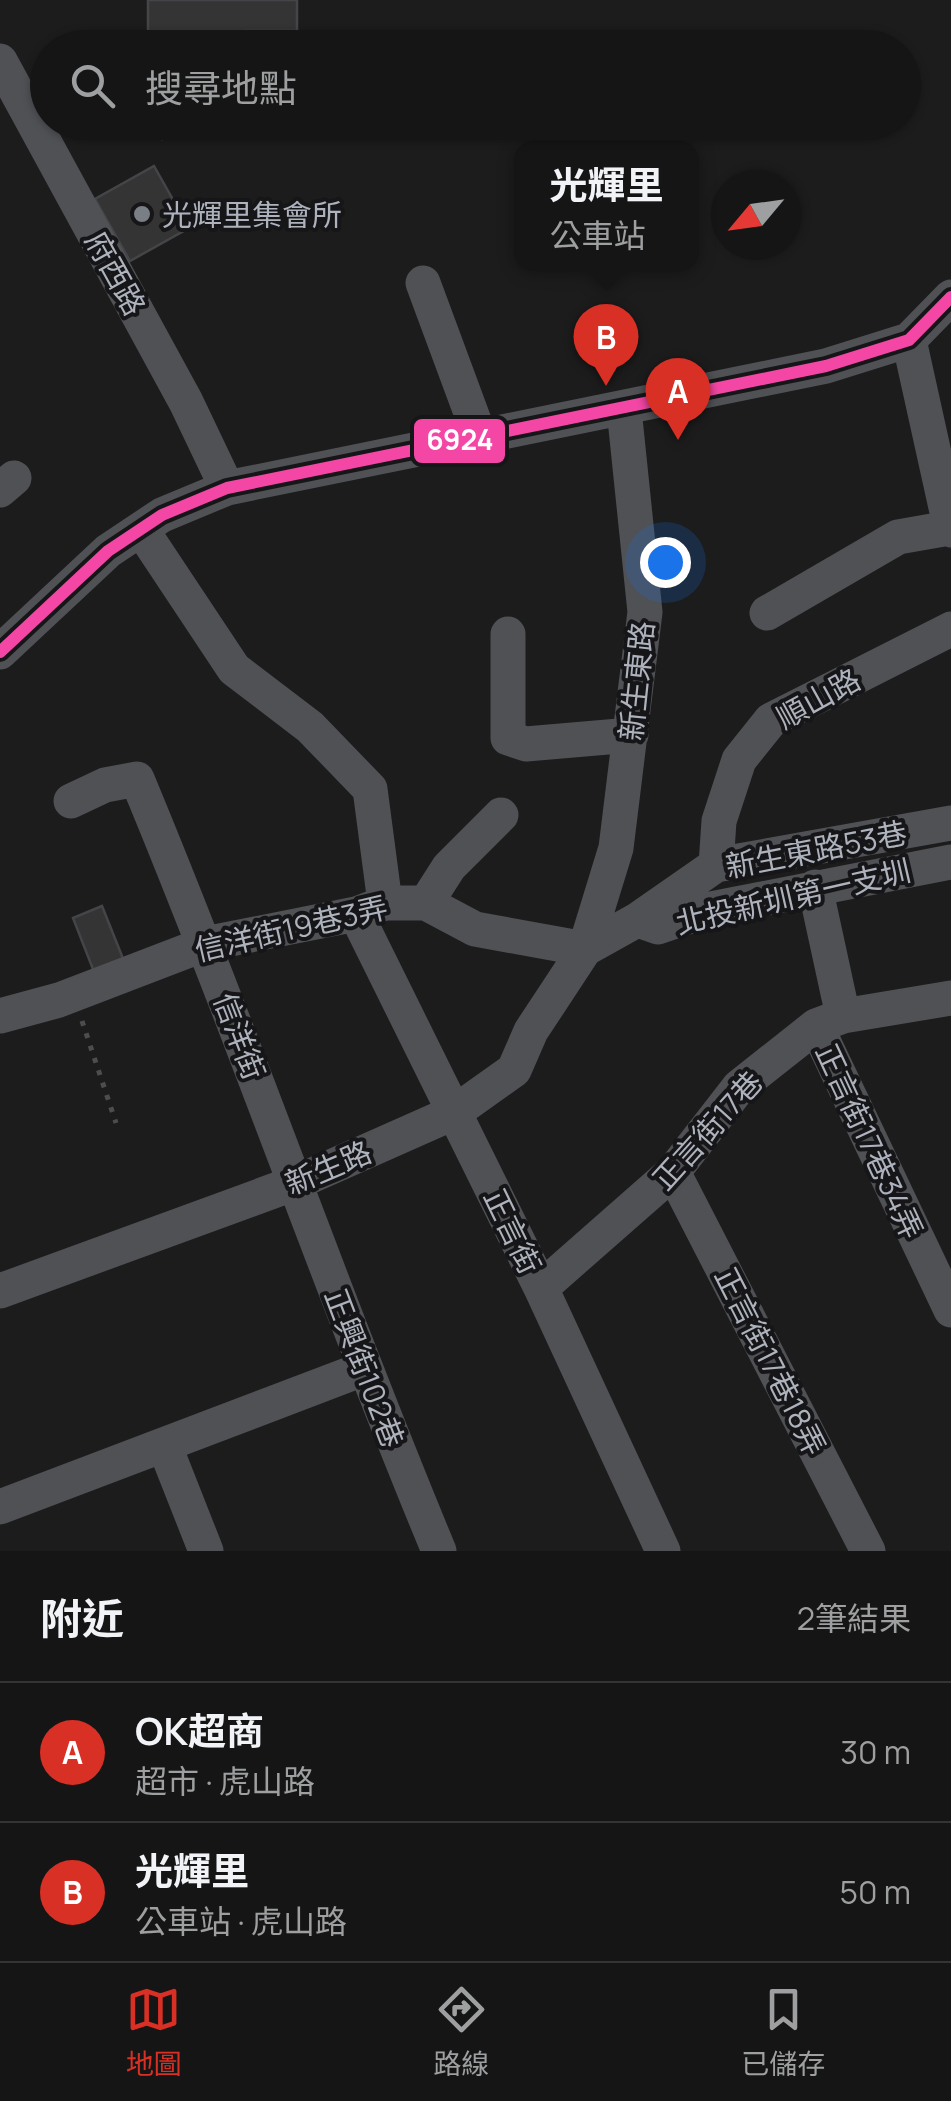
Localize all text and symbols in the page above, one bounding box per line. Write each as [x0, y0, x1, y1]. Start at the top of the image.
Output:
search box [30, 30, 921, 140]
icon: search [65, 58, 120, 113]
text: 搜尋地點 [145, 61, 297, 113]
popup [514, 141, 699, 271]
text: 光輝里 [549, 158, 664, 210]
north arrow [711, 170, 801, 260]
place label: 光輝里集會所 [162, 194, 342, 235]
marker: 光輝里集會所 [131, 203, 153, 225]
text: 公車站 [549, 213, 646, 257]
street label: 府西路 [76, 224, 156, 322]
pin: B [574, 304, 638, 386]
pin: A [646, 358, 710, 440]
line badge: 6924 [412, 417, 507, 465]
text: 6924 [426, 420, 494, 458]
your location [640, 537, 691, 588]
street label: 新生東路 [609, 619, 663, 743]
street label: 順山路 [769, 658, 867, 738]
street label: 新生東路53巷 [722, 811, 910, 887]
street label: 北投新圳第一支圳 [671, 849, 915, 943]
street label: 信洋街19巷3弄 [190, 886, 392, 970]
street label: 信洋街 [205, 987, 275, 1085]
street label: 正言街17巷34弄 [807, 1037, 933, 1245]
street label: 正言街17巷 [643, 1062, 771, 1198]
street label: 新生路 [279, 1131, 377, 1203]
street label: 正言街 [475, 1182, 551, 1280]
street label: 正言街17巷18弄 [706, 1260, 836, 1462]
street label: 正興街102巷 [316, 1283, 414, 1453]
text: 附近 [40, 1589, 124, 1647]
text: 2筆結果 [797, 1596, 911, 1640]
text: OK超商 [135, 1704, 264, 1756]
text: A [62, 1730, 83, 1774]
text: 30 m [840, 1730, 911, 1774]
text: 超市 · 虎山路 [135, 1759, 315, 1803]
text: 光輝里 [135, 1844, 249, 1896]
text: B [62, 1870, 83, 1914]
text: 50 m [839, 1870, 911, 1914]
text: 公車站 · 虎山路 [135, 1899, 347, 1943]
tab: 地圖 [126, 1982, 182, 2082]
tab: 路線 [433, 1982, 489, 2082]
tab: 已儲存 [741, 1982, 825, 2082]

